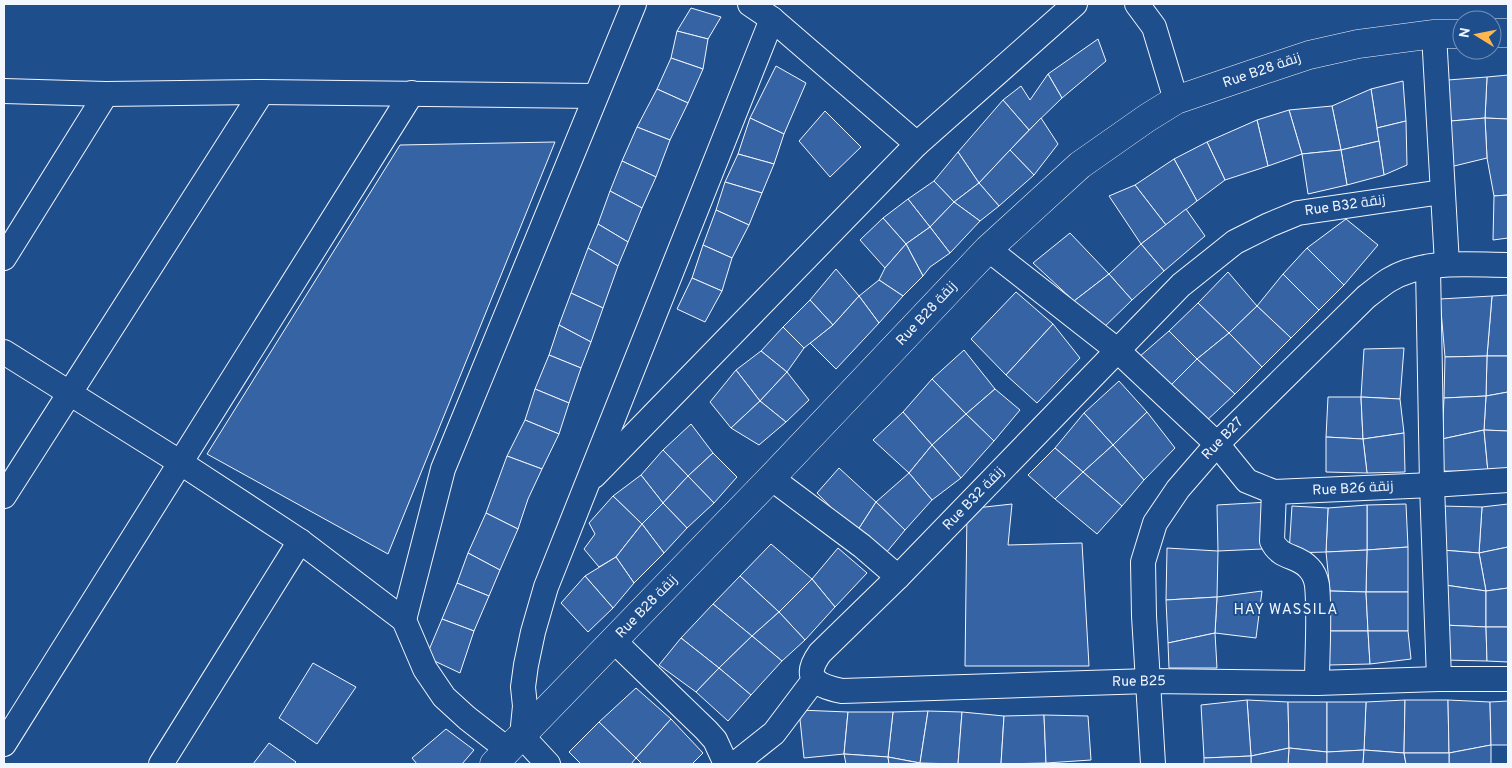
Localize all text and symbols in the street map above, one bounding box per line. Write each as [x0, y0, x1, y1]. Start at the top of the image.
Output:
north arrow [1452, 10, 1502, 60]
text: N [1456, 27, 1475, 39]
street label: Rue B28 زنقة [1221, 50, 1303, 92]
street label: Rue B32 زنقة [1304, 192, 1386, 220]
street label: Rue B28 زنقة [893, 278, 961, 350]
street label: Rue B27 [1199, 414, 1247, 464]
street label: Rue B32 زنقة [940, 464, 1008, 534]
street label: Rue B26 زنقة [1312, 478, 1394, 500]
street label: Rue B28 زنقة [613, 572, 681, 642]
district label: HAY WASSILA [1233, 601, 1339, 620]
street label: Rue B25 [1112, 673, 1166, 691]

